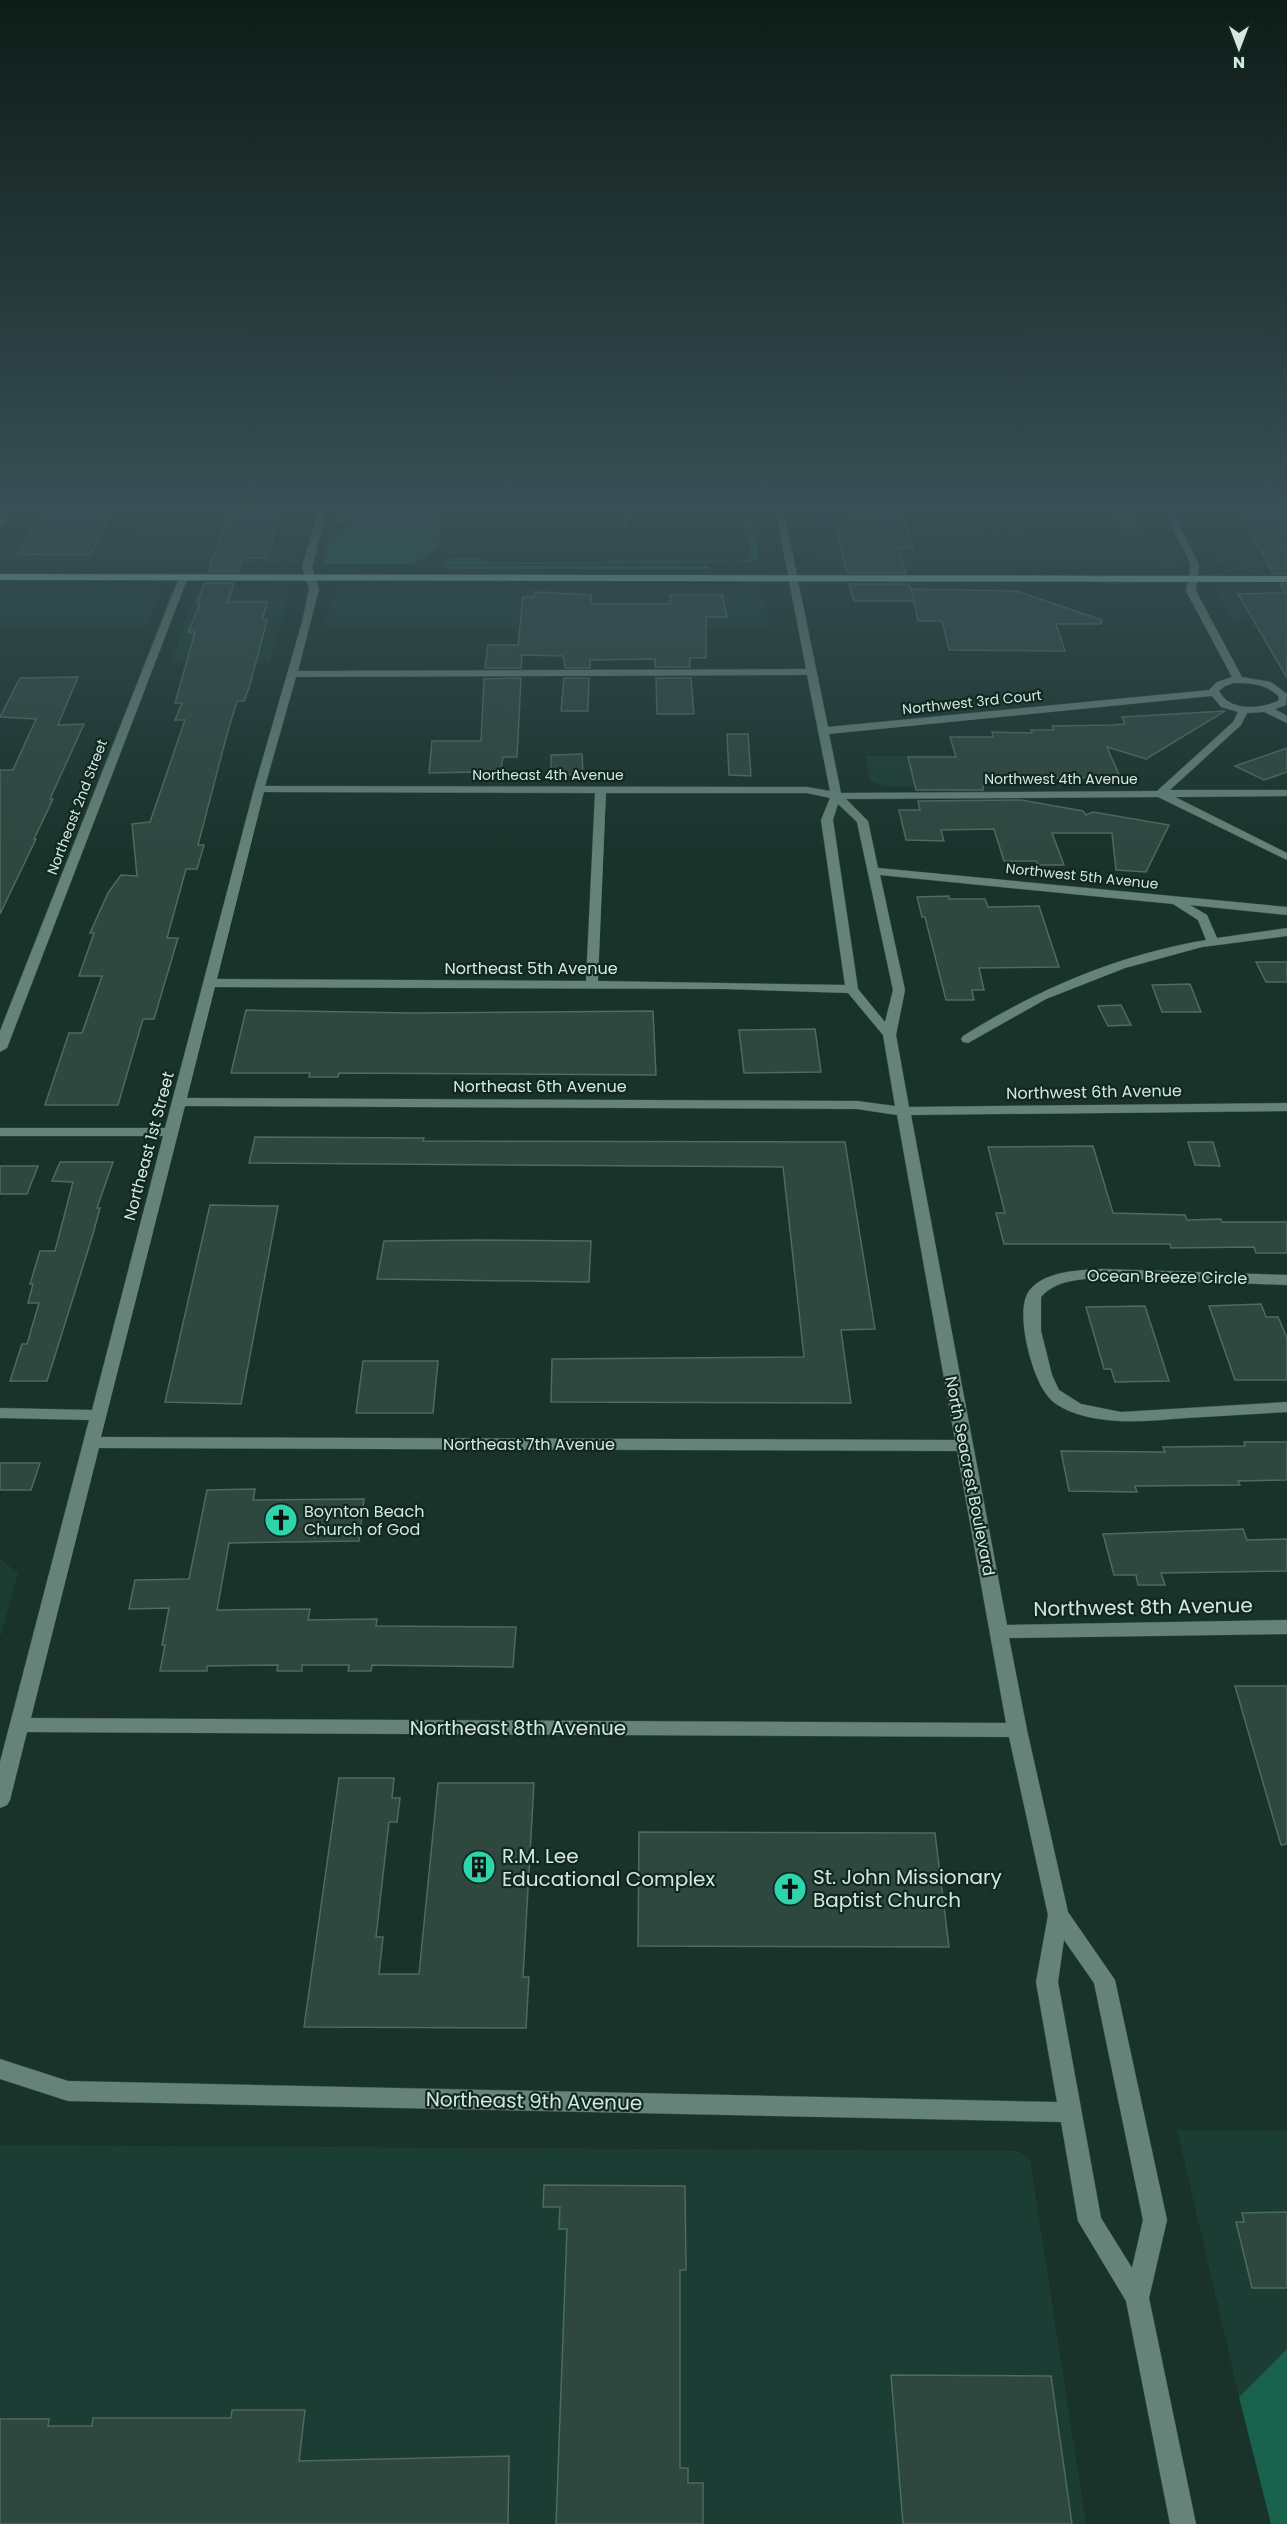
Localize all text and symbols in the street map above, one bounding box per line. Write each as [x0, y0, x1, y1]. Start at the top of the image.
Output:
north arrow [1209, 18, 1269, 78]
text: N [1233, 51, 1245, 74]
street label: Northwest 3rd Court [901, 685, 1043, 719]
street label: Northeast 2nd Street [42, 736, 112, 878]
street label: Northeast 4th Avenue [472, 765, 624, 785]
street label: Northwest 4th Avenue [984, 769, 1138, 789]
street label: Northwest 5th Avenue [1005, 858, 1160, 894]
street label: Northeast 5th Avenue [444, 957, 618, 980]
street label: Northeast 1st Street [118, 1069, 180, 1223]
street label: Northeast 6th Avenue [453, 1075, 627, 1098]
street label: Northwest 6th Avenue [1006, 1079, 1182, 1105]
street label: Ocean Breeze Circle [1087, 1264, 1247, 1290]
street label: North Seacrest Boulevard [939, 1374, 1001, 1578]
street label: Northeast 7th Avenue [443, 1433, 615, 1456]
place label: Boynton Beach Church of God [304, 1500, 424, 1541]
church icon: Boynton Beach Church of God [263, 1502, 299, 1538]
street label: Northwest 8th Avenue [1033, 1591, 1253, 1623]
street label: Northeast 8th Avenue [410, 1714, 626, 1742]
place label: R.M. Lee Educational Complex [502, 1842, 715, 1893]
building icon: R.M. Lee Educational Complex [461, 1849, 497, 1885]
place label: St. John Missionary Baptist Church [813, 1863, 1002, 1914]
church icon: St. John Missionary Baptist Church [772, 1871, 808, 1907]
street label: Northeast 9th Avenue [426, 2085, 642, 2117]

